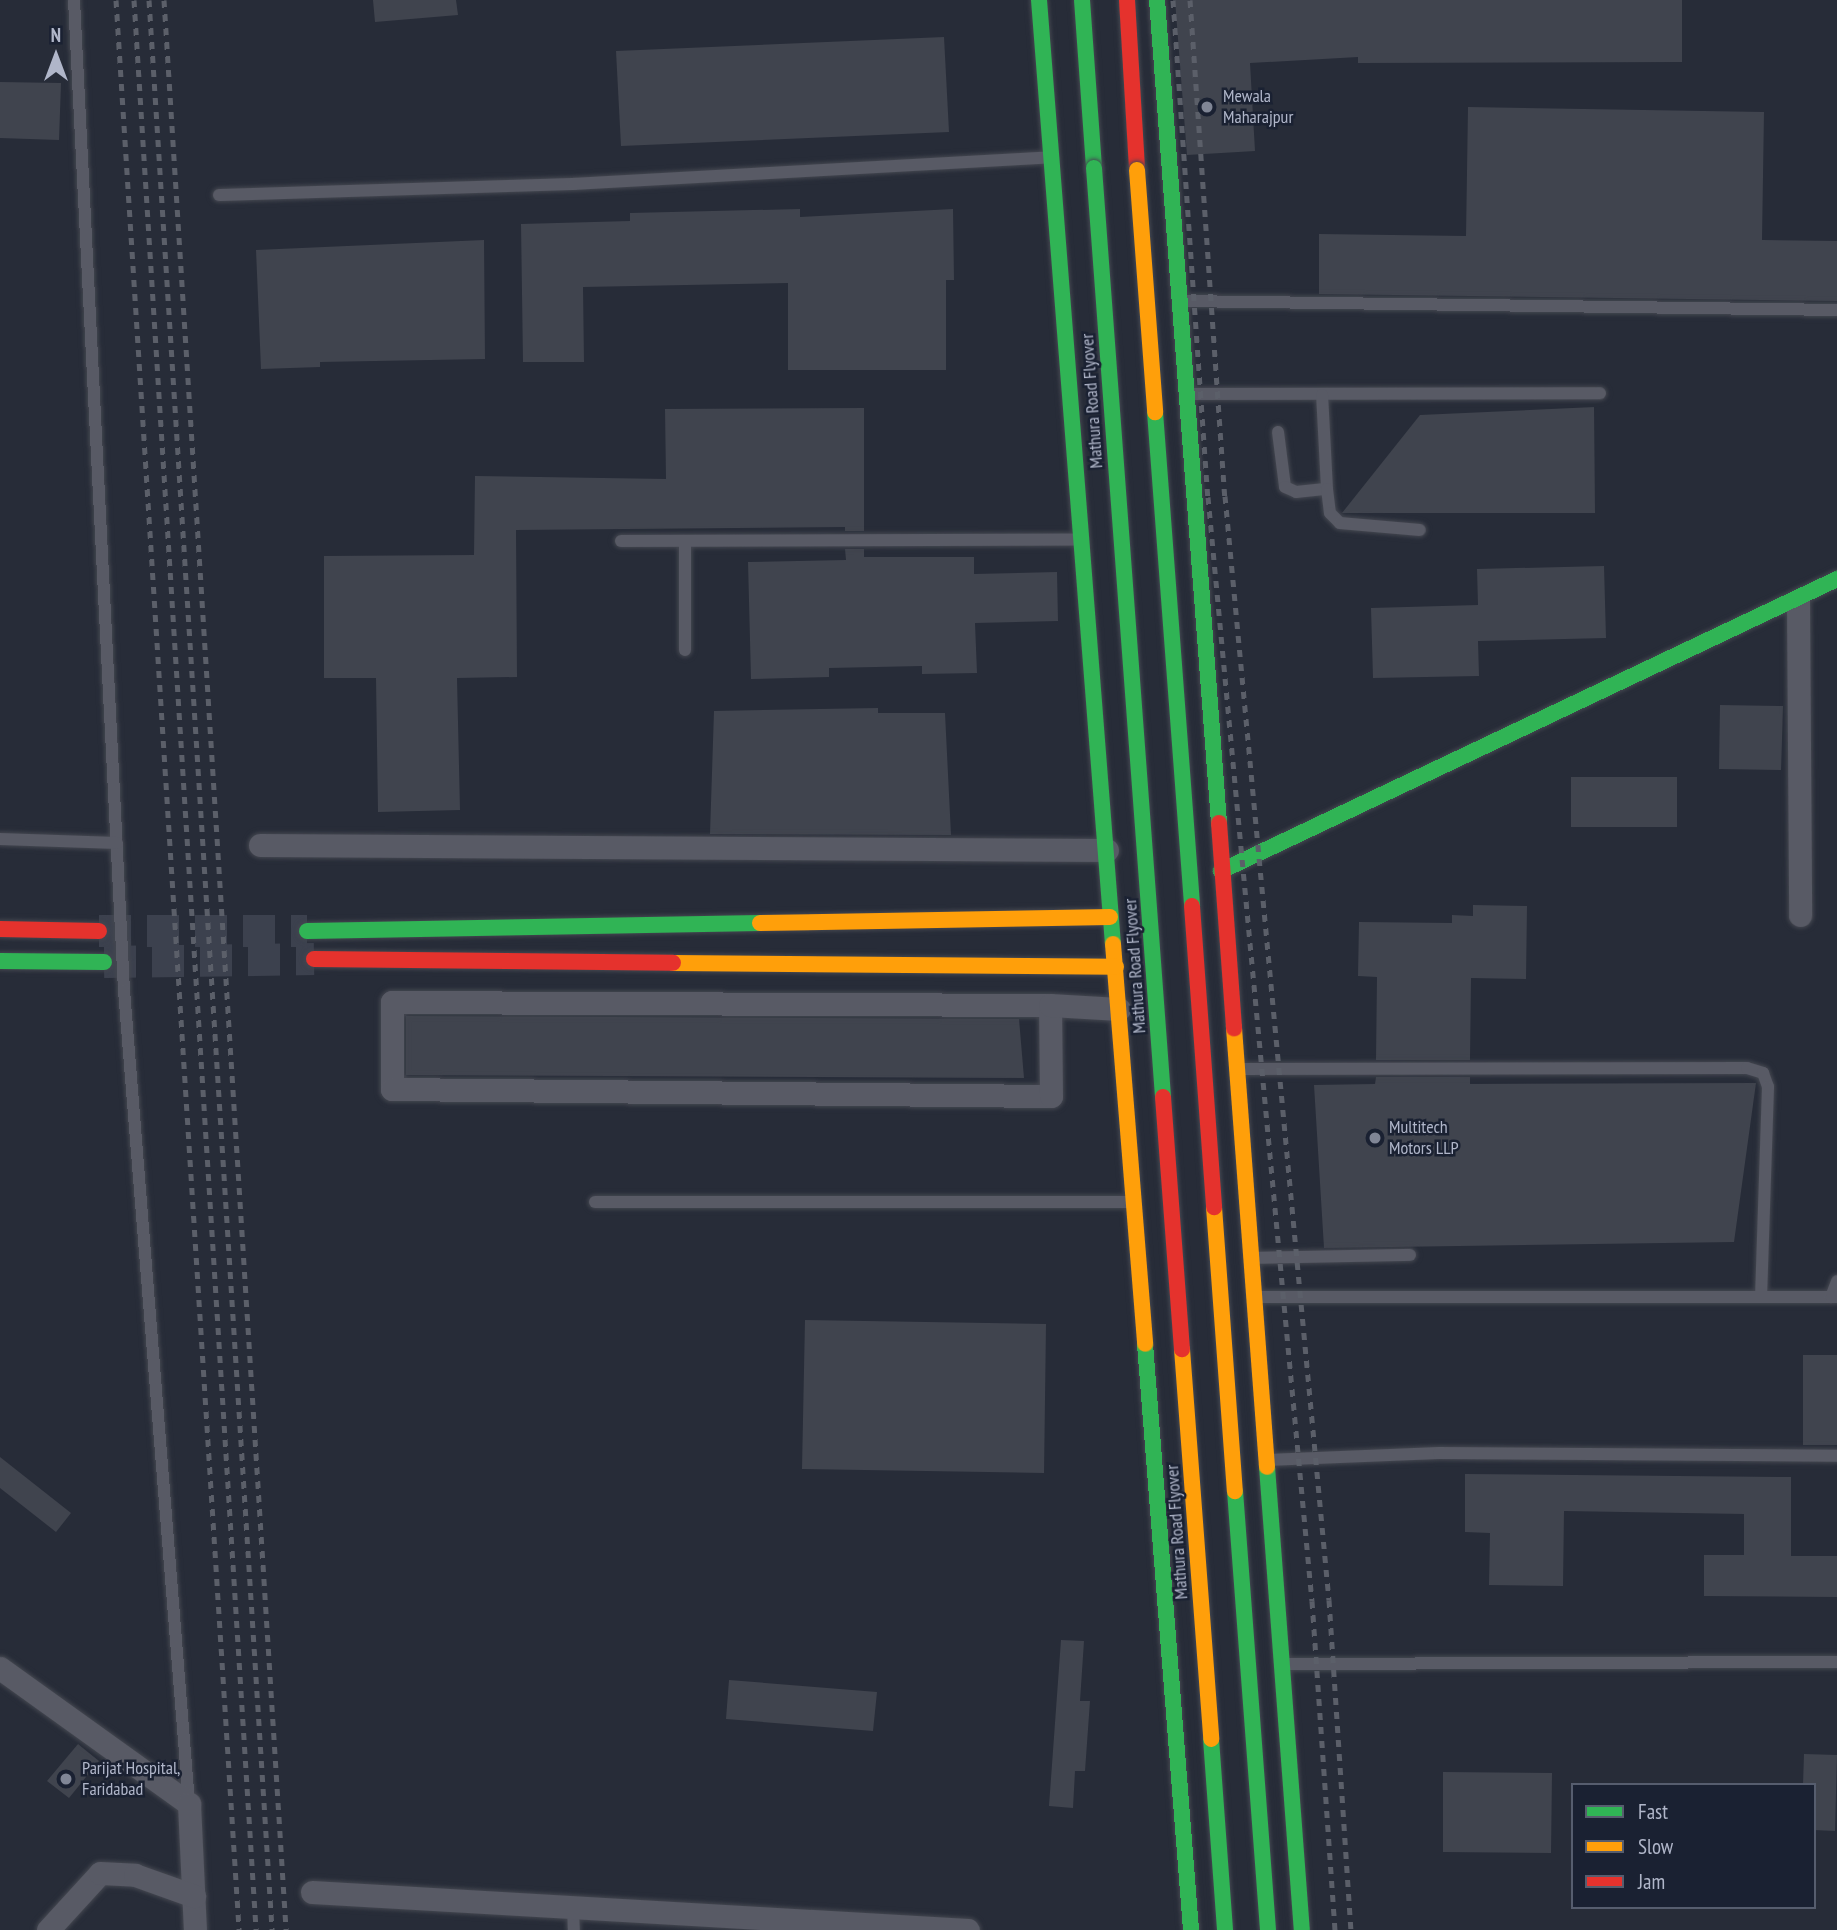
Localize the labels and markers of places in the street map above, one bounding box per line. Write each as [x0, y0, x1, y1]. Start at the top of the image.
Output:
place label: Mewala Maharajpur [1223, 86, 1293, 128]
marker: Mewala Maharajpur [1197, 97, 1217, 117]
place label: Multitech Motors LLP [1389, 1117, 1459, 1160]
marker: Multitech Motors LLP [1367, 1130, 1383, 1146]
place label: Parijat Hospital, Faridabad [82, 1758, 180, 1800]
marker: Parijat Hospital, Faridabad [56, 1769, 76, 1789]

